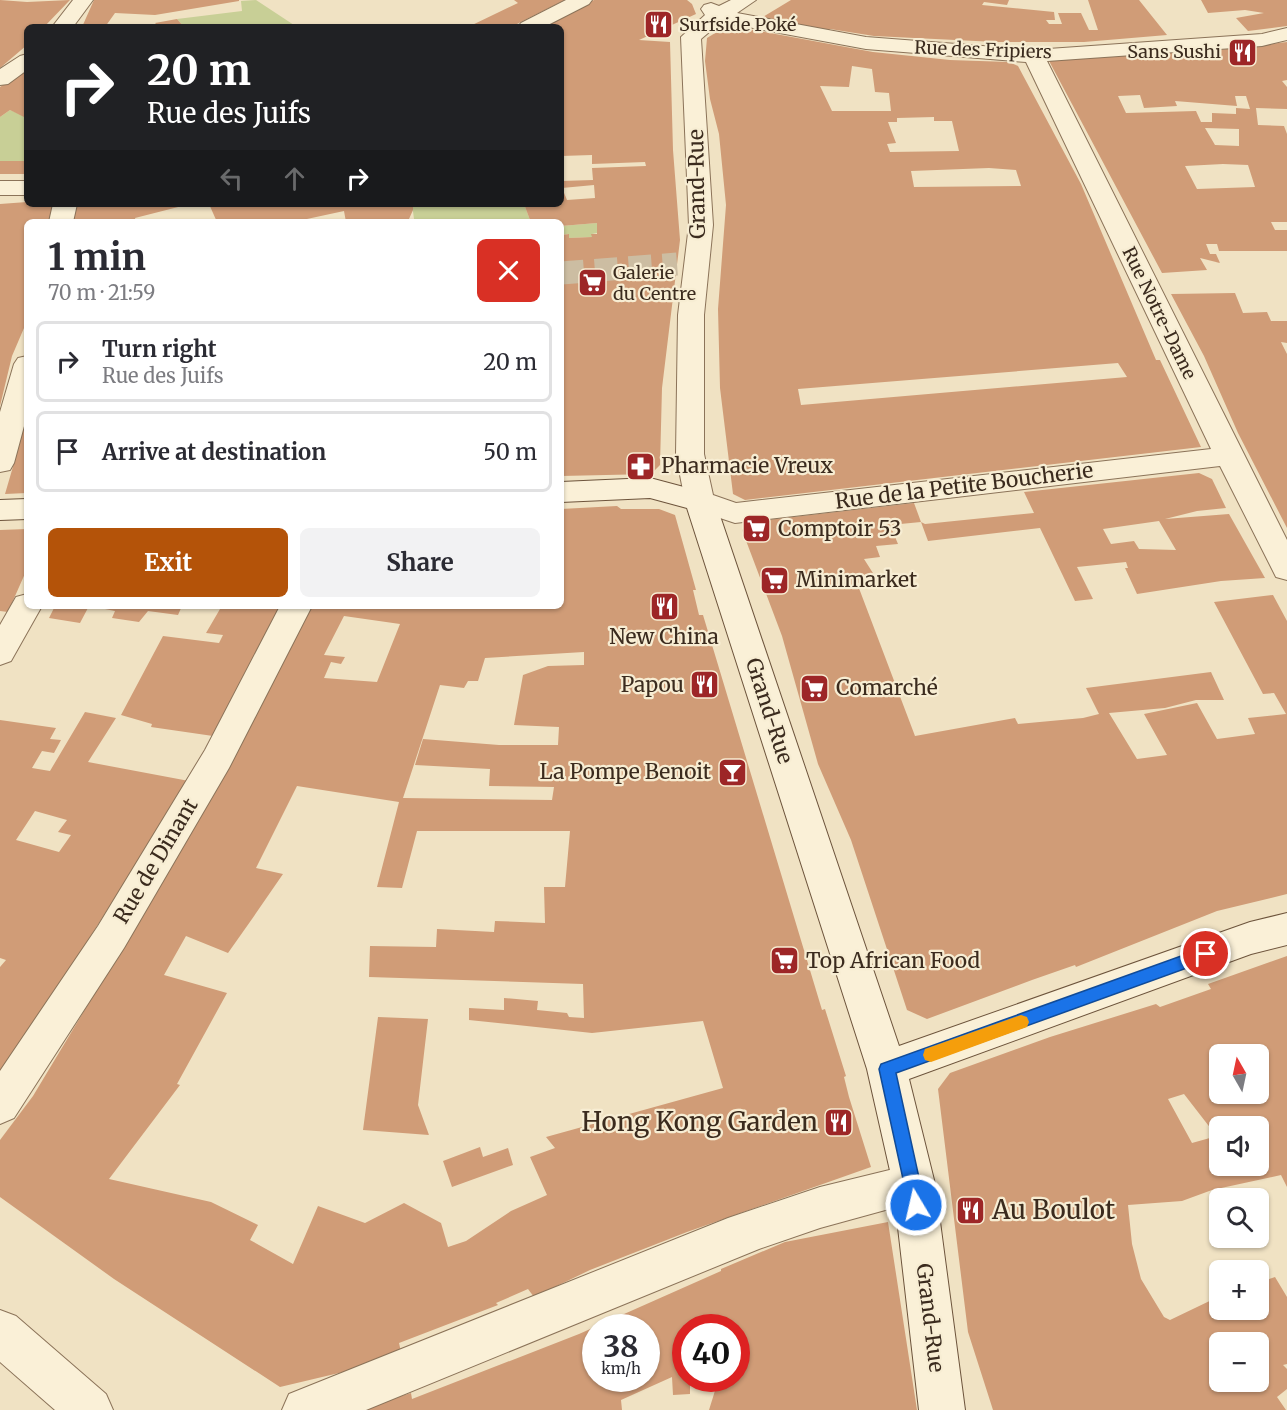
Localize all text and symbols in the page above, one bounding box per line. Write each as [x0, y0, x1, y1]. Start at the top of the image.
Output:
restaurant icon: Surfside Poké [642, 9, 674, 41]
place label: Surfside Poké [679, 13, 797, 36]
street label: Rue des Fripiers [914, 36, 1052, 63]
restaurant icon: Sans Sushi [1226, 36, 1258, 68]
place label: Sans Sushi [1127, 40, 1221, 63]
text: 20 m [147, 44, 251, 96]
icon: right [48, 48, 126, 126]
text: Rue des Juifs [147, 96, 311, 130]
street label: Grand-Rue [682, 129, 711, 239]
icon: left [215, 162, 248, 195]
icon: ahead [278, 162, 311, 195]
icon: right [341, 162, 374, 195]
text: 1 min [48, 235, 146, 280]
button: close [477, 239, 540, 302]
street label: Rue Notre-Dame [1117, 243, 1201, 383]
place label: Galerie du Centre [613, 261, 696, 305]
supermarket icon: Galerie du Centre [576, 267, 608, 299]
text: 70 m · 21:59 [48, 280, 155, 305]
text: Turn right [102, 335, 216, 363]
icon: right [51, 345, 84, 378]
text: 20 m [483, 348, 537, 376]
text: Rue des Juifs [102, 363, 224, 388]
icon: arrive [51, 435, 84, 468]
text: Arrive at destination [102, 438, 326, 466]
text: 50 m [483, 438, 537, 466]
pharmacy icon: Pharmacie Vreux [624, 450, 656, 482]
place label: Pharmacie Vreux [661, 452, 833, 479]
street label: Rue de la Petite Boucherie [833, 456, 1095, 515]
supermarket icon: Comptoir 53 [741, 513, 773, 545]
place label: Comptoir 53 [778, 515, 902, 542]
button: Exit [48, 528, 288, 597]
button: Share [300, 528, 540, 597]
supermarket icon: Minimarket [759, 564, 791, 596]
place label: Minimarket [796, 566, 917, 593]
restaurant icon: New China [648, 590, 680, 622]
place label: New China [609, 623, 719, 650]
street label: Grand-Rue [740, 655, 799, 767]
restaurant icon: Papou [689, 669, 721, 701]
place label: Papou [621, 671, 684, 698]
supermarket icon: Comarché [799, 672, 831, 704]
place label: Comarché [836, 674, 938, 701]
bar icon: La Pompe Benoit [716, 756, 748, 788]
place label: La Pompe Benoit [539, 758, 711, 785]
street label: Rue de Dinant [108, 793, 204, 928]
pin [1180, 928, 1231, 979]
icon: arrive [1189, 937, 1222, 970]
supermarket icon: Top African Food [769, 945, 801, 977]
place label: Top African Food [806, 947, 981, 974]
north arrow [1209, 1044, 1269, 1104]
map controls [1209, 1044, 1269, 1392]
place label: Hong Kong Garden [581, 1105, 818, 1138]
restaurant icon: Hong Kong Garden [823, 1106, 855, 1138]
button: sound [1209, 1116, 1269, 1176]
position arrow [884, 1173, 948, 1237]
button: search [1209, 1188, 1269, 1248]
place label: Au Boulot [991, 1193, 1115, 1226]
restaurant icon: Au Boulot [955, 1194, 987, 1226]
button: + [1209, 1260, 1269, 1320]
street label: Grand-Rue [910, 1262, 951, 1374]
speed limit sign: 40 [672, 1314, 750, 1392]
text: 38 [603, 1327, 639, 1365]
button: − [1209, 1332, 1269, 1392]
text: km/h [601, 1359, 641, 1378]

